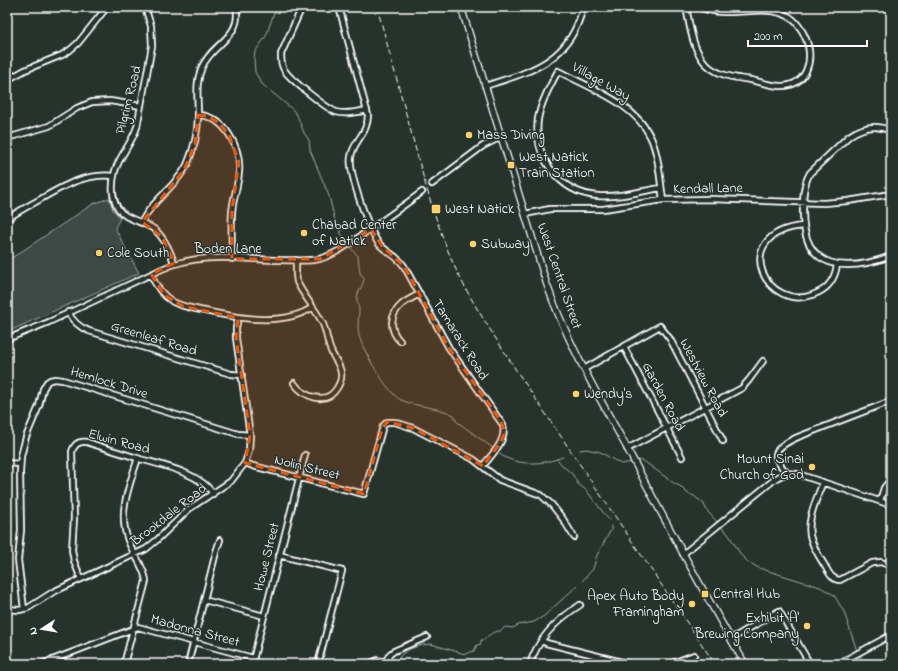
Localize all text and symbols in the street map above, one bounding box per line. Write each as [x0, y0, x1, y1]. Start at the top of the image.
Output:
scale bar [748, 22, 867, 48]
text: 200 m [754, 28, 783, 46]
street label: Village Way [566, 57, 634, 108]
street label: Pilgrim Road [110, 63, 149, 137]
place label: Mass Diving [477, 125, 545, 147]
marker: Mass Diving [464, 130, 474, 140]
place label: West Natick Train Station [519, 147, 595, 184]
marker: West Natick Train Station [506, 160, 516, 170]
street label: Kendall Lane [673, 178, 744, 200]
place label: West Natick [445, 199, 515, 220]
marker: West Natick [430, 203, 442, 215]
place label: Chabad Center of Natick [312, 215, 397, 252]
street label: West Central Street [531, 220, 587, 332]
marker: Chabad Center of Natick [299, 228, 309, 238]
place label: Subway [481, 234, 530, 256]
street label: Boden Lane [193, 239, 262, 260]
marker: Subway [468, 239, 478, 249]
place label: Cole South [107, 243, 169, 264]
marker: Cole South [94, 248, 104, 258]
street label: Tamarack Road [427, 295, 493, 385]
street label: Greenleaf Road [108, 316, 200, 362]
street label: Westview Road [673, 335, 733, 421]
street label: Garden Road [636, 359, 690, 435]
street label: Hemlock Drive [68, 361, 151, 405]
place label: Wendy's [584, 384, 632, 406]
marker: Wendy's [571, 389, 581, 399]
street label: Elwin Road [86, 424, 152, 460]
place label: Mount Sinai Church of God [720, 449, 804, 486]
street label: Nolin Street [272, 450, 342, 486]
marker: Mount Sinai Church of God [807, 462, 817, 472]
street label: Brookdale Road [125, 478, 212, 552]
street label: Howe Street [248, 520, 286, 593]
place label: Central Hub [713, 584, 780, 605]
place label: Apex Auto Body Framingham [587, 586, 684, 624]
marker: Central Hub [700, 589, 710, 599]
marker: Apex Auto Body Framingham [687, 599, 697, 609]
place label: Exhibit 'A' Brewing Company [694, 608, 800, 646]
north arrow [22, 609, 62, 649]
street label: Madonna Street [148, 609, 242, 653]
marker: Exhibit 'A' Brewing Company [802, 621, 812, 631]
text: N [25, 626, 42, 636]

